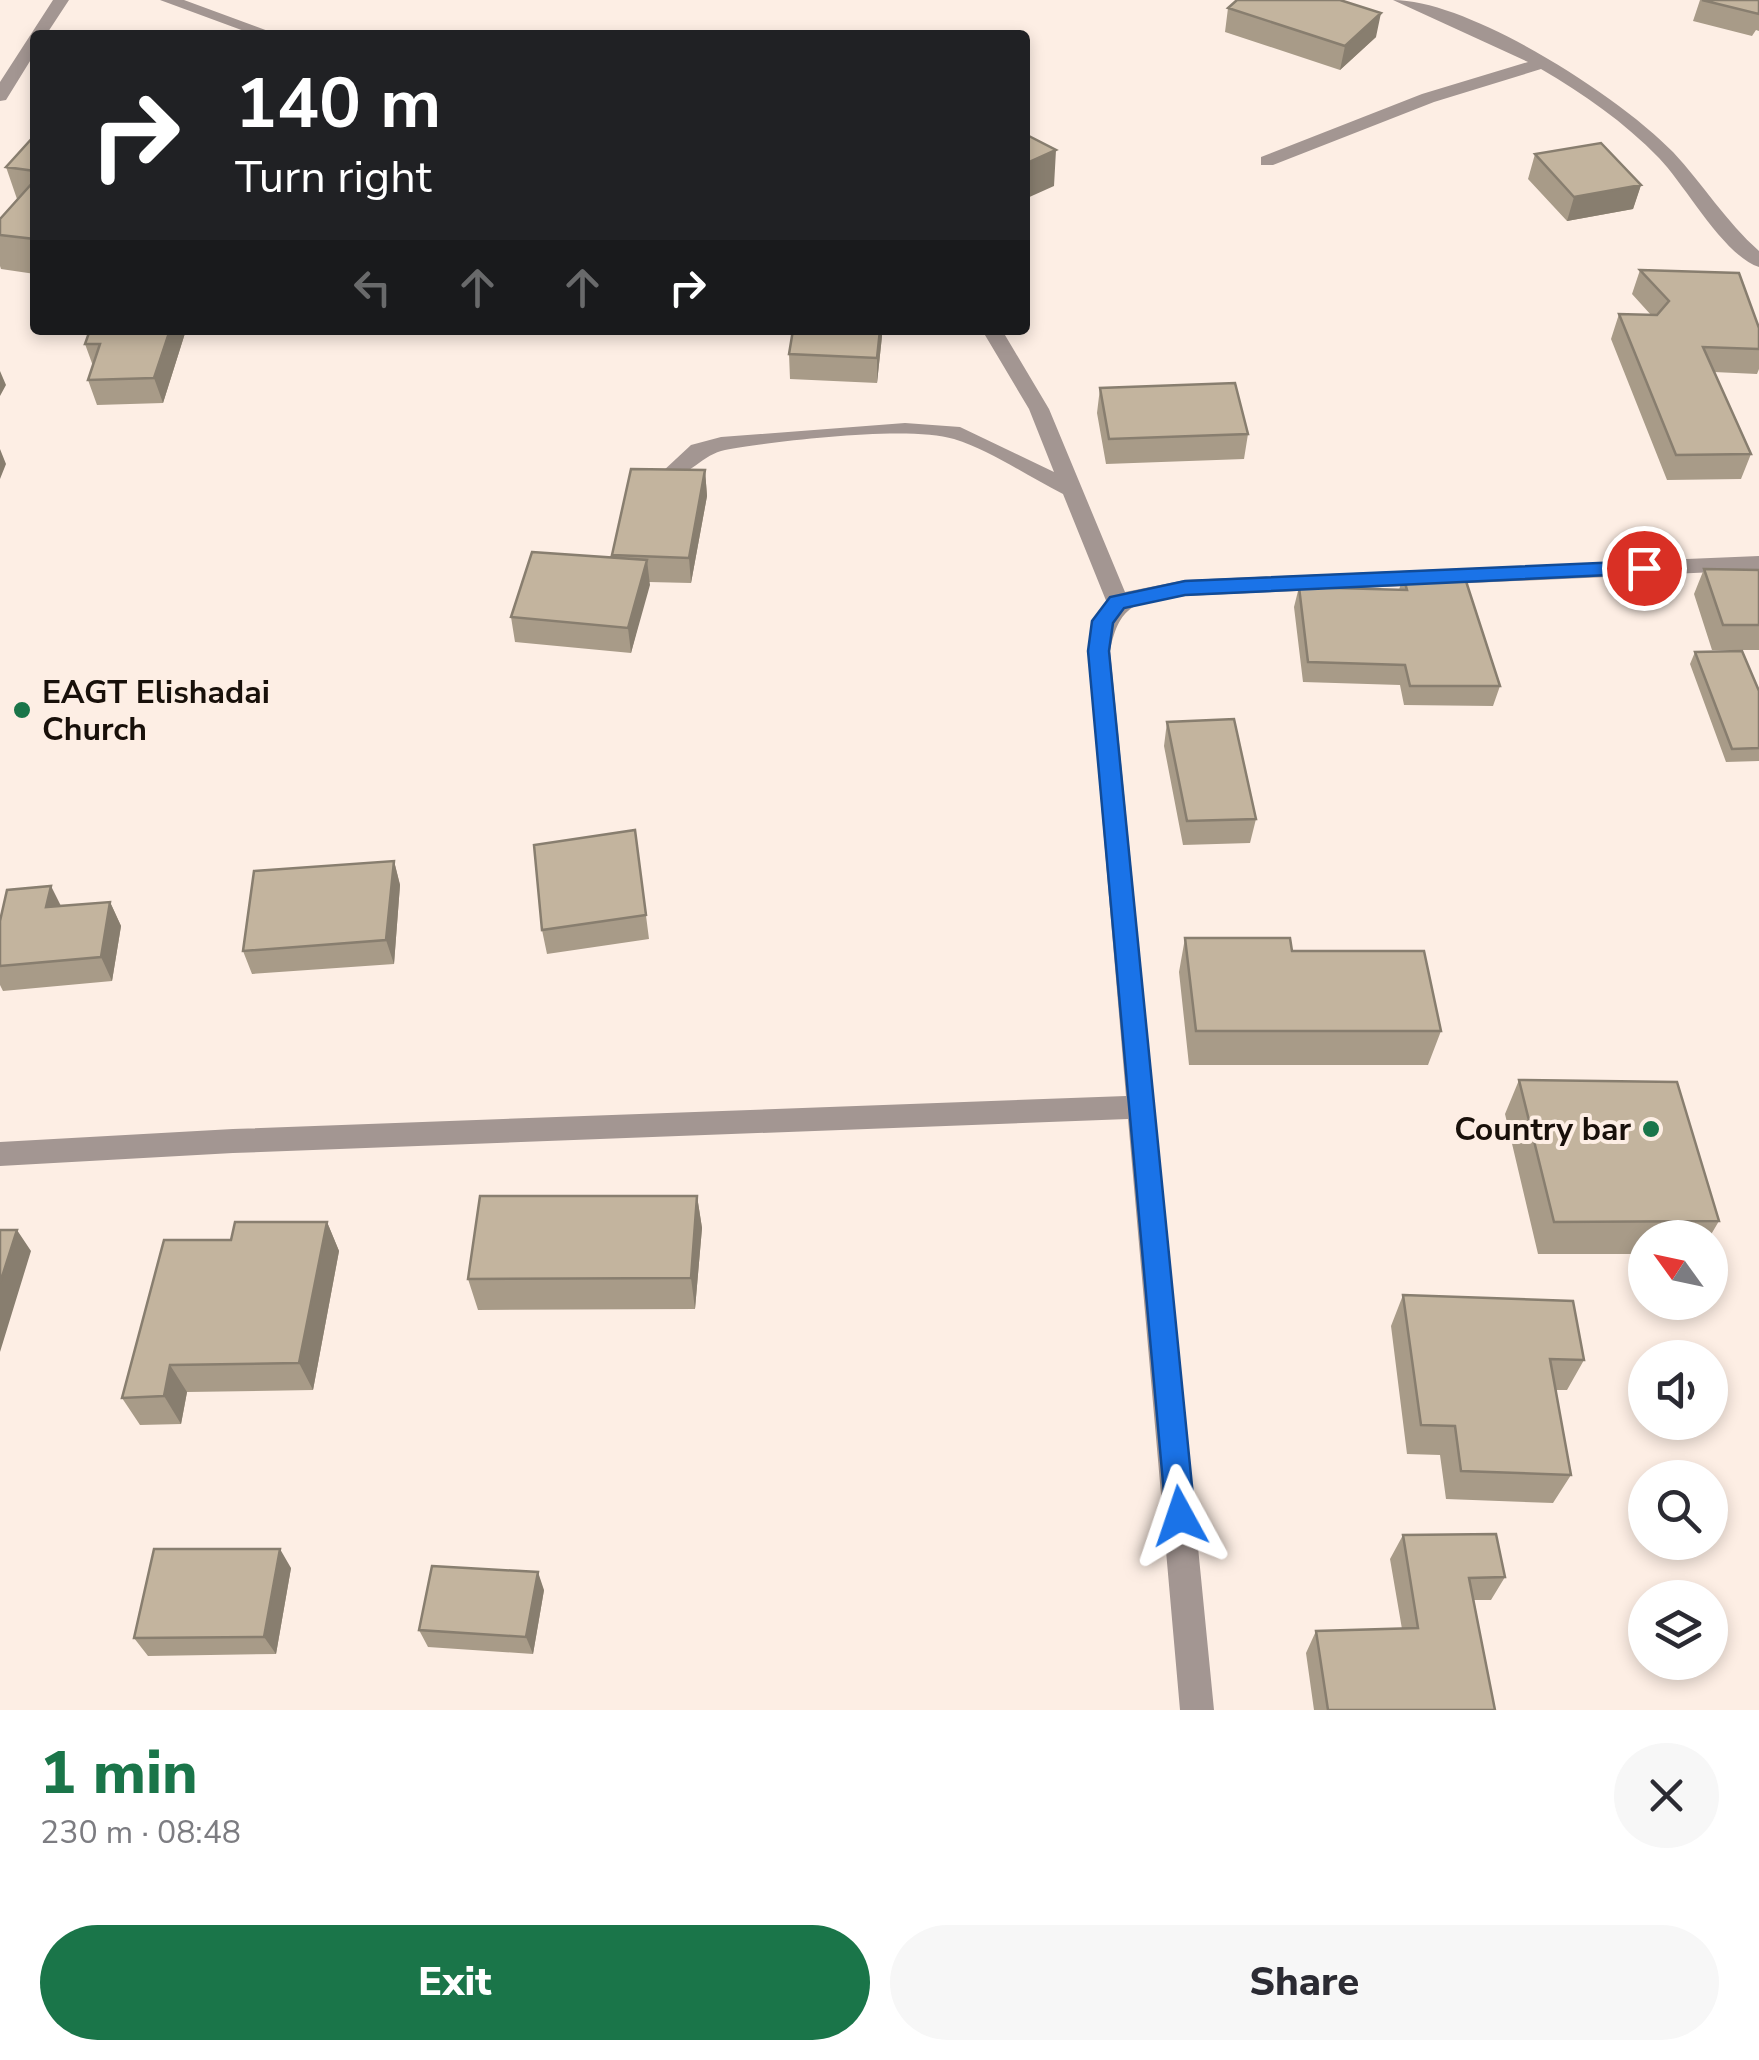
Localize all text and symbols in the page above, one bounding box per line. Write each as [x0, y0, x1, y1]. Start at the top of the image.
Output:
text: 140 m [235, 56, 441, 152]
icon: right [70, 70, 200, 200]
text: Turn right [235, 147, 432, 208]
icon: left [345, 260, 400, 315]
icon: ahead [450, 260, 505, 315]
icon: ahead [555, 260, 610, 315]
icon: right [660, 260, 715, 315]
pin [1602, 526, 1687, 611]
icon: arrive [1617, 541, 1672, 596]
place label: EAGT Elishadai Church [42, 671, 270, 751]
marker: EAGT Elishadai Church [11, 699, 33, 721]
place label: Country bar [1454, 1108, 1631, 1151]
marker: Country bar [1640, 1118, 1662, 1140]
north arrow [1628, 1220, 1728, 1320]
map controls [1628, 1220, 1728, 1680]
button: sound [1628, 1340, 1728, 1440]
button: search [1628, 1460, 1728, 1560]
position arrow [1128, 1464, 1232, 1568]
button: layers [1628, 1580, 1728, 1680]
text: 1 min [40, 1732, 198, 1814]
button: close [1614, 1743, 1719, 1848]
text: 230 m · 08:48 [40, 1811, 241, 1854]
button: Exit [40, 1925, 870, 2040]
button: Share [890, 1925, 1719, 2040]

